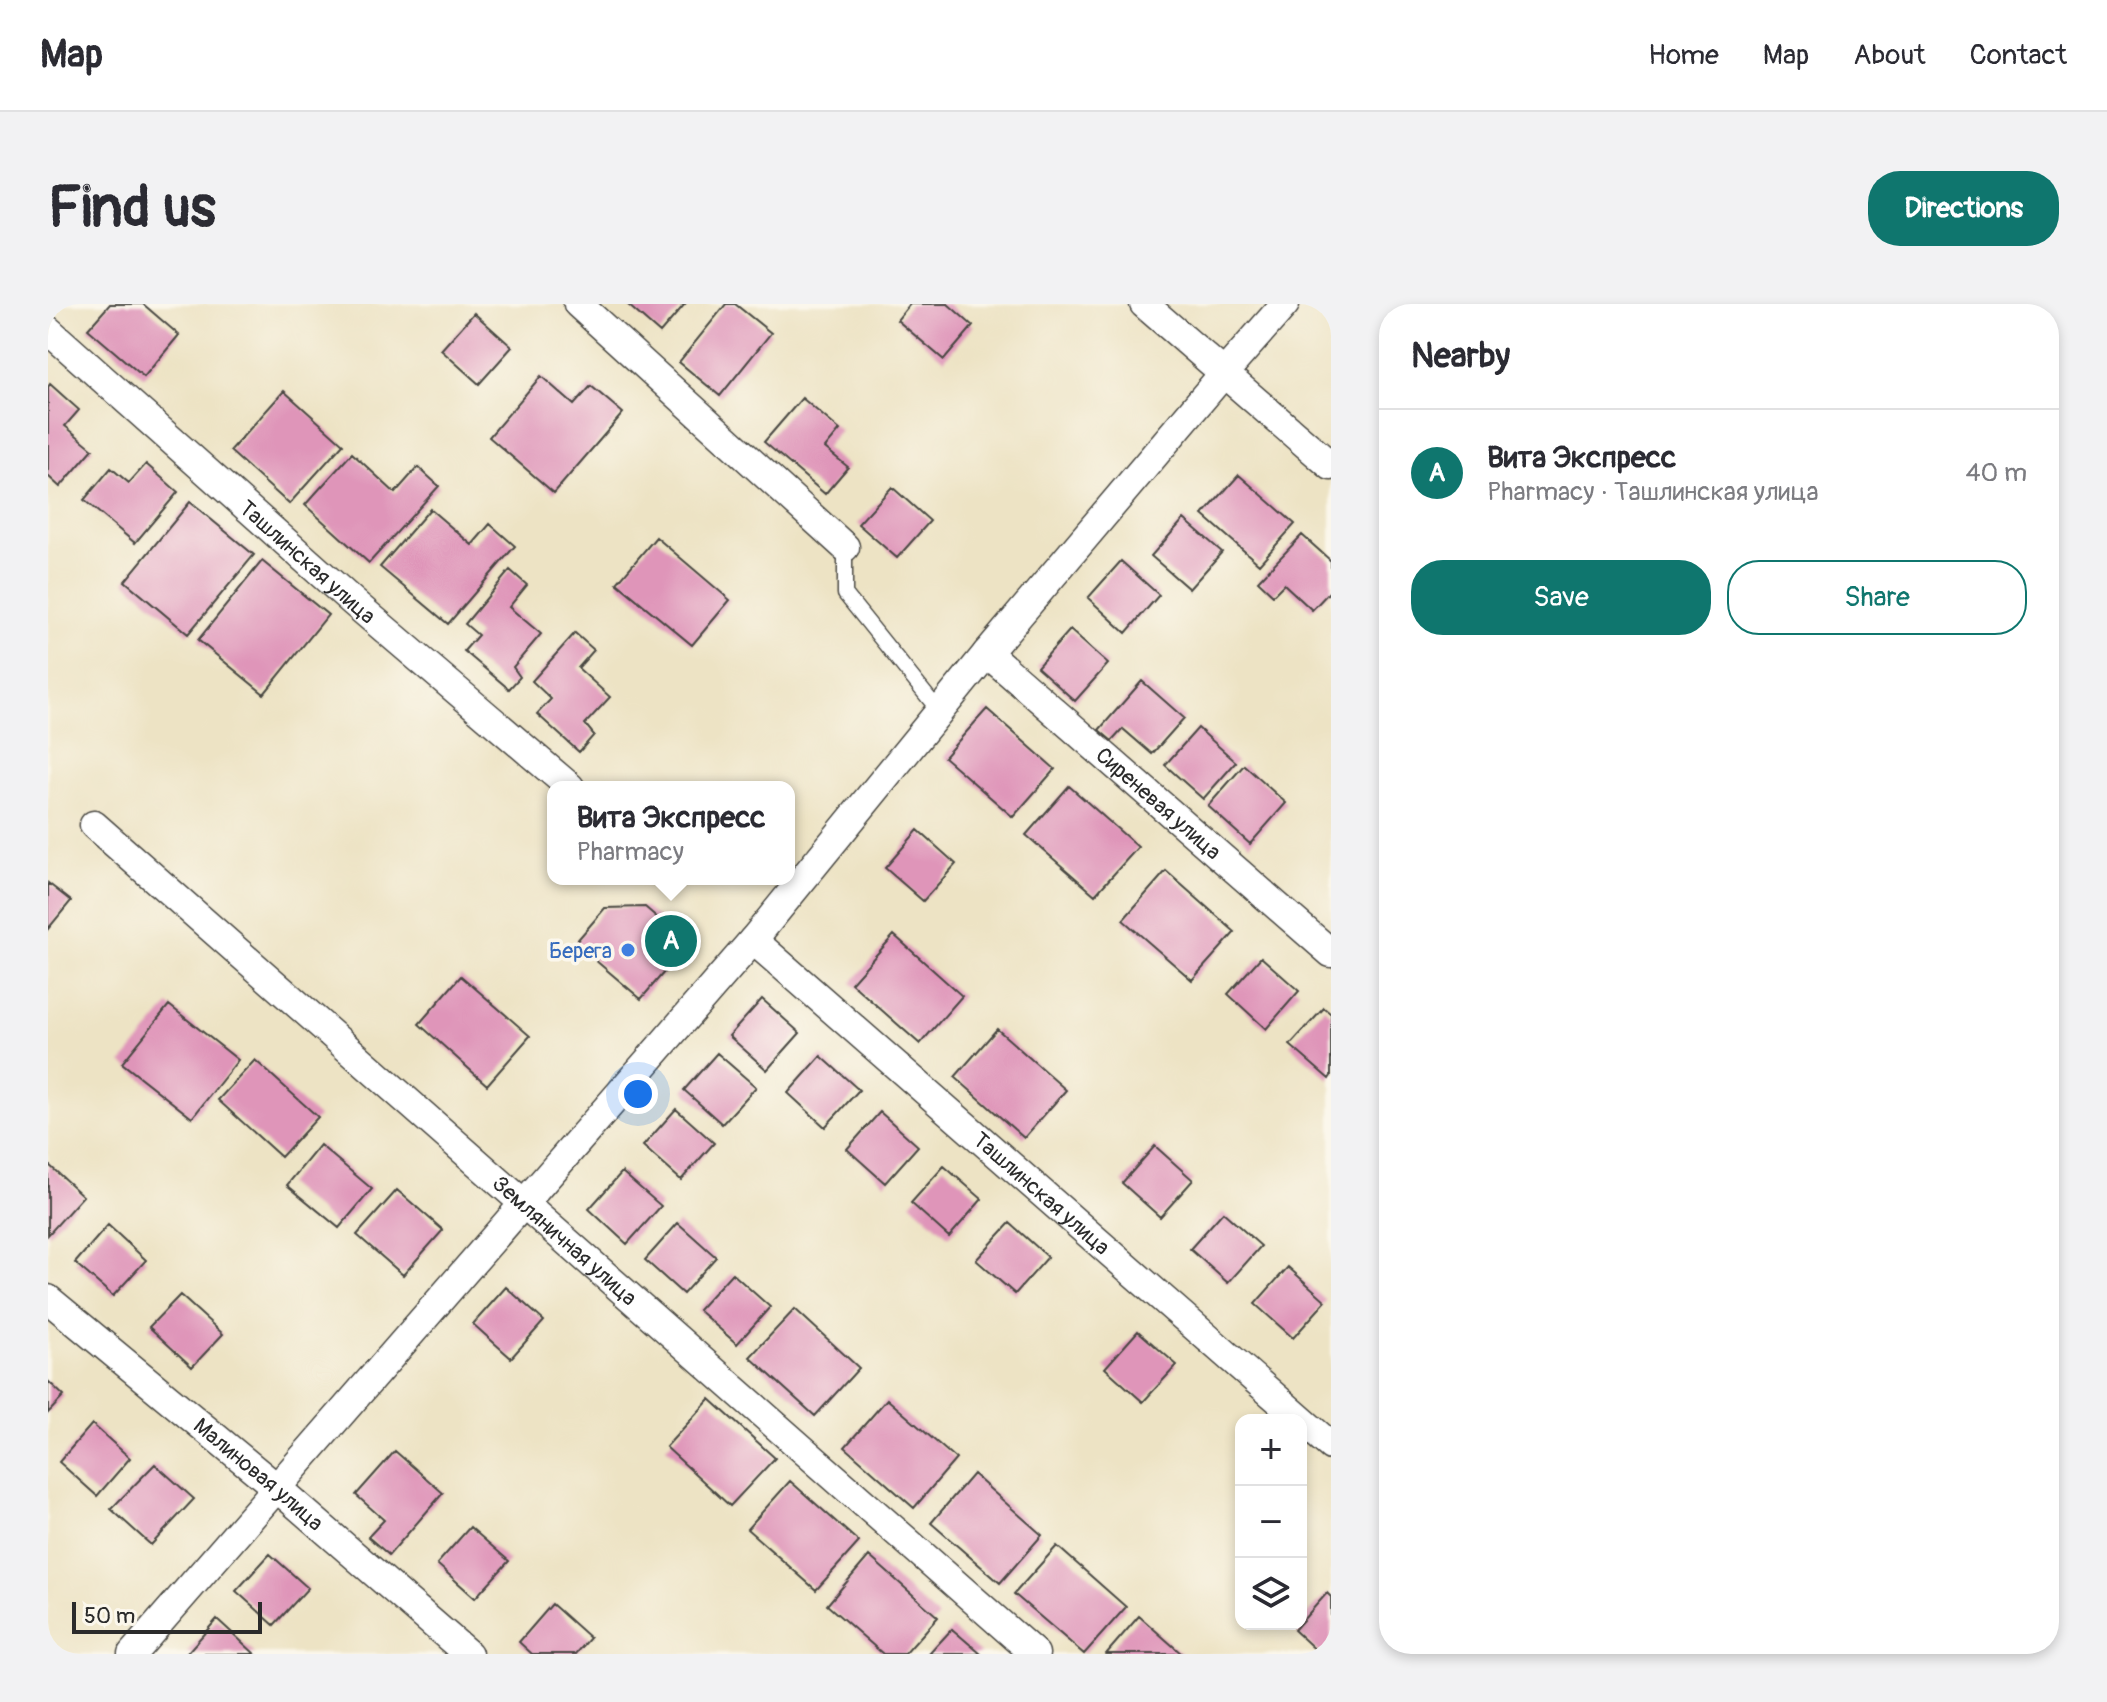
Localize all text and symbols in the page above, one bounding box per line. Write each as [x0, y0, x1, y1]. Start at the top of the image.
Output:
text: Map [40, 31, 103, 79]
text: Home [1648, 38, 1719, 73]
text: Map [1763, 38, 1809, 73]
text: About [1853, 38, 1926, 73]
text: Contact [1970, 38, 2067, 73]
button: Directions [1868, 171, 2059, 246]
text: Find us [48, 174, 216, 243]
text: Nearby [1411, 335, 1510, 378]
text: Вита Экспресс [1487, 439, 1676, 476]
text: A [1429, 457, 1445, 489]
text: 40 m [1965, 457, 2027, 489]
text: Pharmacy · Ташлинская улица [1487, 476, 1819, 508]
street label: Ташлинская улица [233, 494, 381, 630]
button: Save [1411, 560, 1711, 635]
button: Share [1727, 560, 2027, 635]
street label: Сиреневая улица [1090, 741, 1227, 866]
popup [547, 781, 795, 885]
text: Вита Экспресс [576, 799, 766, 836]
text: Pharmacy [576, 836, 684, 868]
pin: A [645, 911, 697, 971]
place label: Берега [549, 937, 612, 965]
marker: Берега [619, 941, 637, 959]
your location [618, 1074, 658, 1114]
street label: Ташлинская улица [967, 1126, 1116, 1261]
street label: Земляничная улица [486, 1170, 643, 1312]
street label: Малиновая улица [188, 1412, 329, 1537]
map controls [1235, 1414, 1307, 1630]
button: + [1235, 1414, 1307, 1486]
button: − [1235, 1486, 1307, 1558]
button: layers [1235, 1558, 1307, 1630]
scale bar [72, 1598, 262, 1634]
text: 50 m [84, 1602, 135, 1630]

